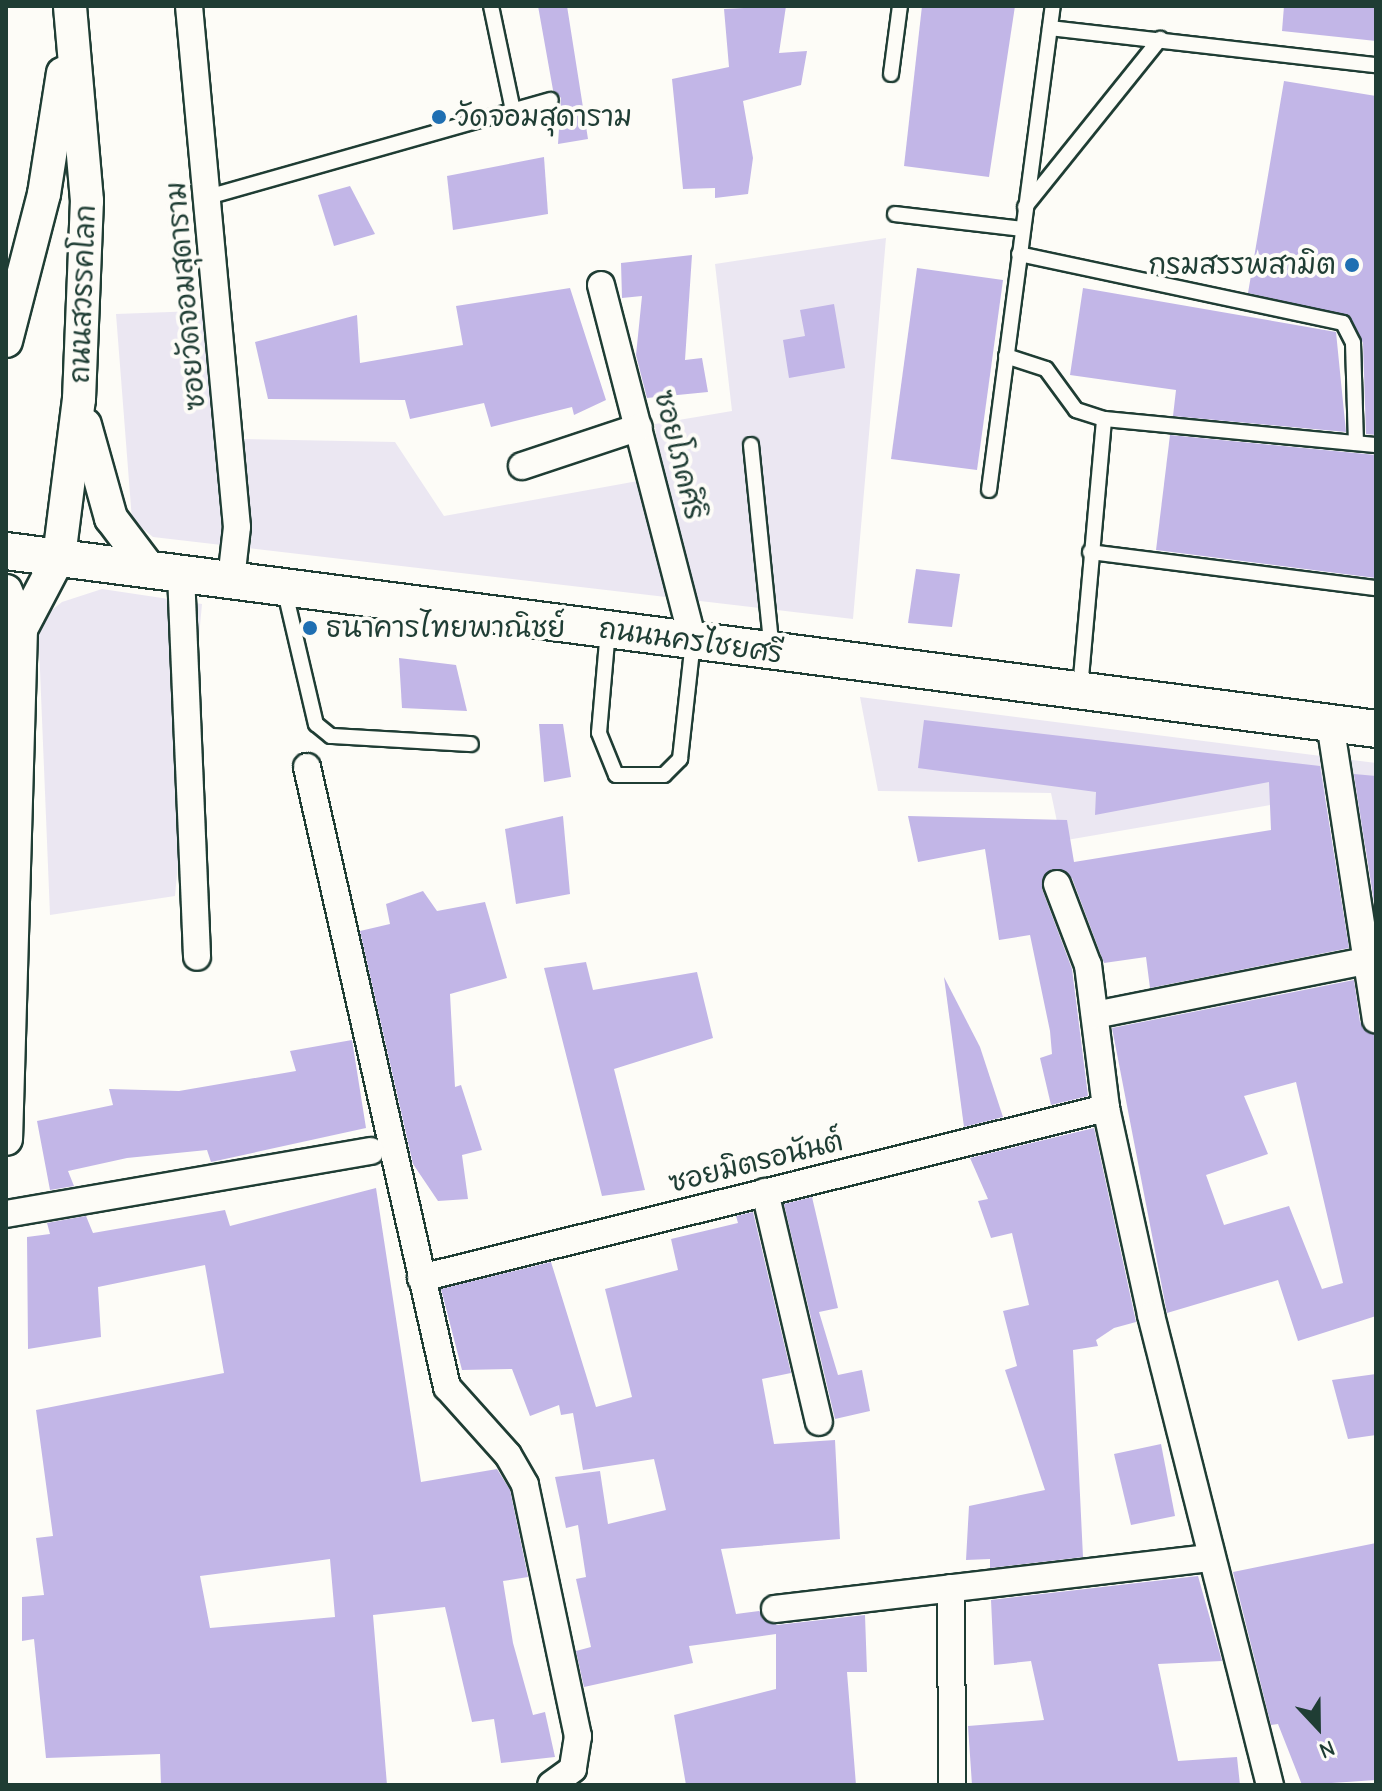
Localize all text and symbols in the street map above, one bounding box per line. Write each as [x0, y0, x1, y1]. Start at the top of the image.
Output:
place label: วัดจอมสุดาราม [455, 100, 632, 134]
marker: วัดจอมสุดาราม [430, 108, 448, 126]
street label: ซอยวัดจอมสุดาราม [159, 180, 213, 412]
street label: ถนนสวรรคโลก [63, 204, 103, 384]
place label: กรมสรรพสามิต [1148, 248, 1336, 282]
marker: กรมสรรพสามิต [1343, 256, 1361, 274]
street label: ซอยโภคศิริ [647, 387, 711, 523]
place label: ธนาคารไทยพาณิชย์ [326, 611, 565, 645]
street label: ถนนนครไชยศรี [597, 611, 785, 671]
marker: ธนาคารไทยพาณิชย์ [301, 619, 319, 637]
street label: ซอยมิตรอนันต์ [665, 1124, 847, 1200]
north arrow [1278, 1687, 1358, 1767]
text: N [1315, 1735, 1339, 1764]

